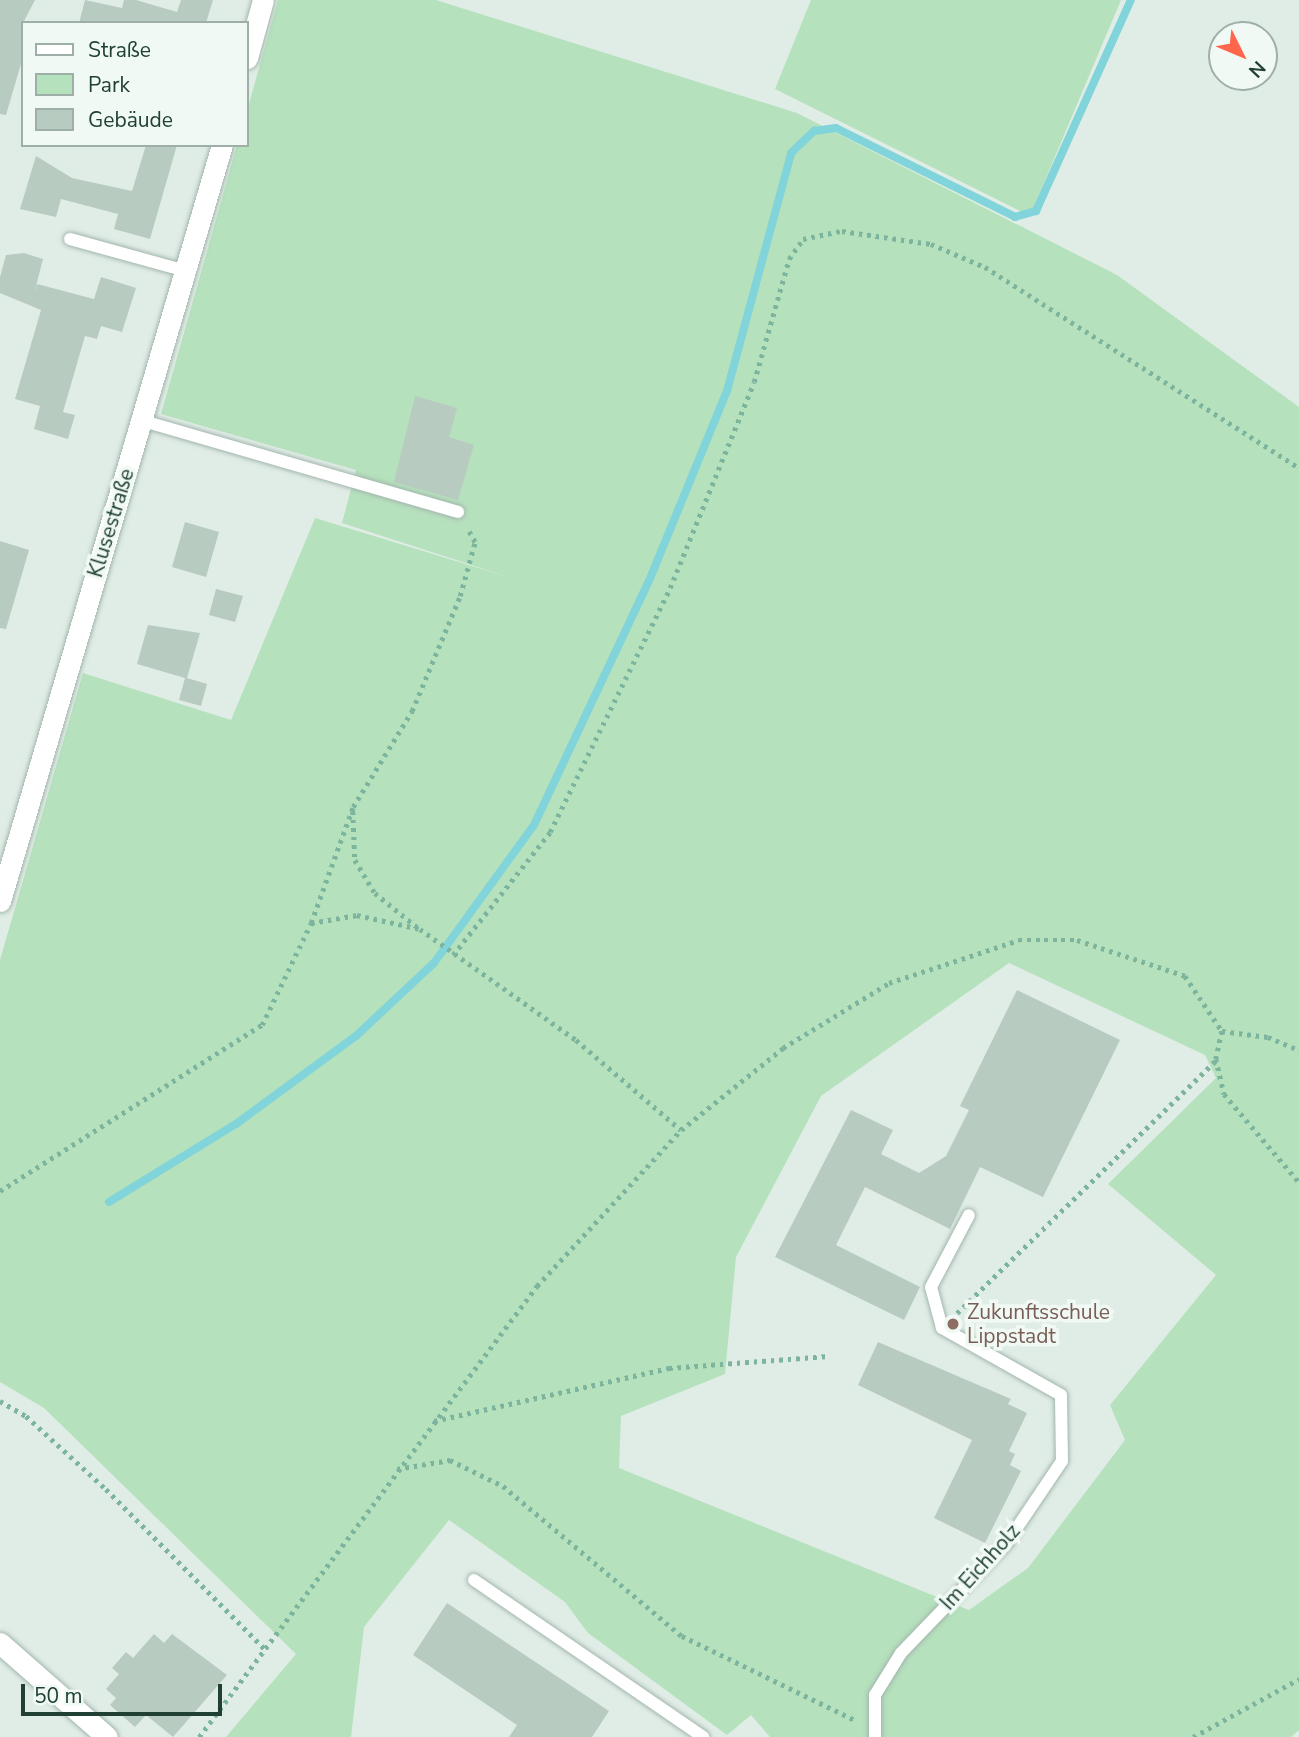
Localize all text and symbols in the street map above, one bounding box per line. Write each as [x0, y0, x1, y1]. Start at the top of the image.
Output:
legend [21, 21, 248, 147]
north arrow [1208, 21, 1278, 91]
text: Straße [88, 36, 151, 64]
text: N [1243, 55, 1271, 83]
text: Park [88, 71, 130, 99]
text: Gebäude [88, 106, 173, 134]
street label: Klusestraße [83, 466, 139, 580]
place label: Zukunftsschule Lippstadt [967, 1299, 1110, 1349]
marker: Zukunftsschule Lippstadt [945, 1316, 961, 1332]
street label: Im Eichholz [935, 1519, 1025, 1615]
scale bar [24, 1670, 226, 1714]
text: 50 m [34, 1682, 83, 1710]

